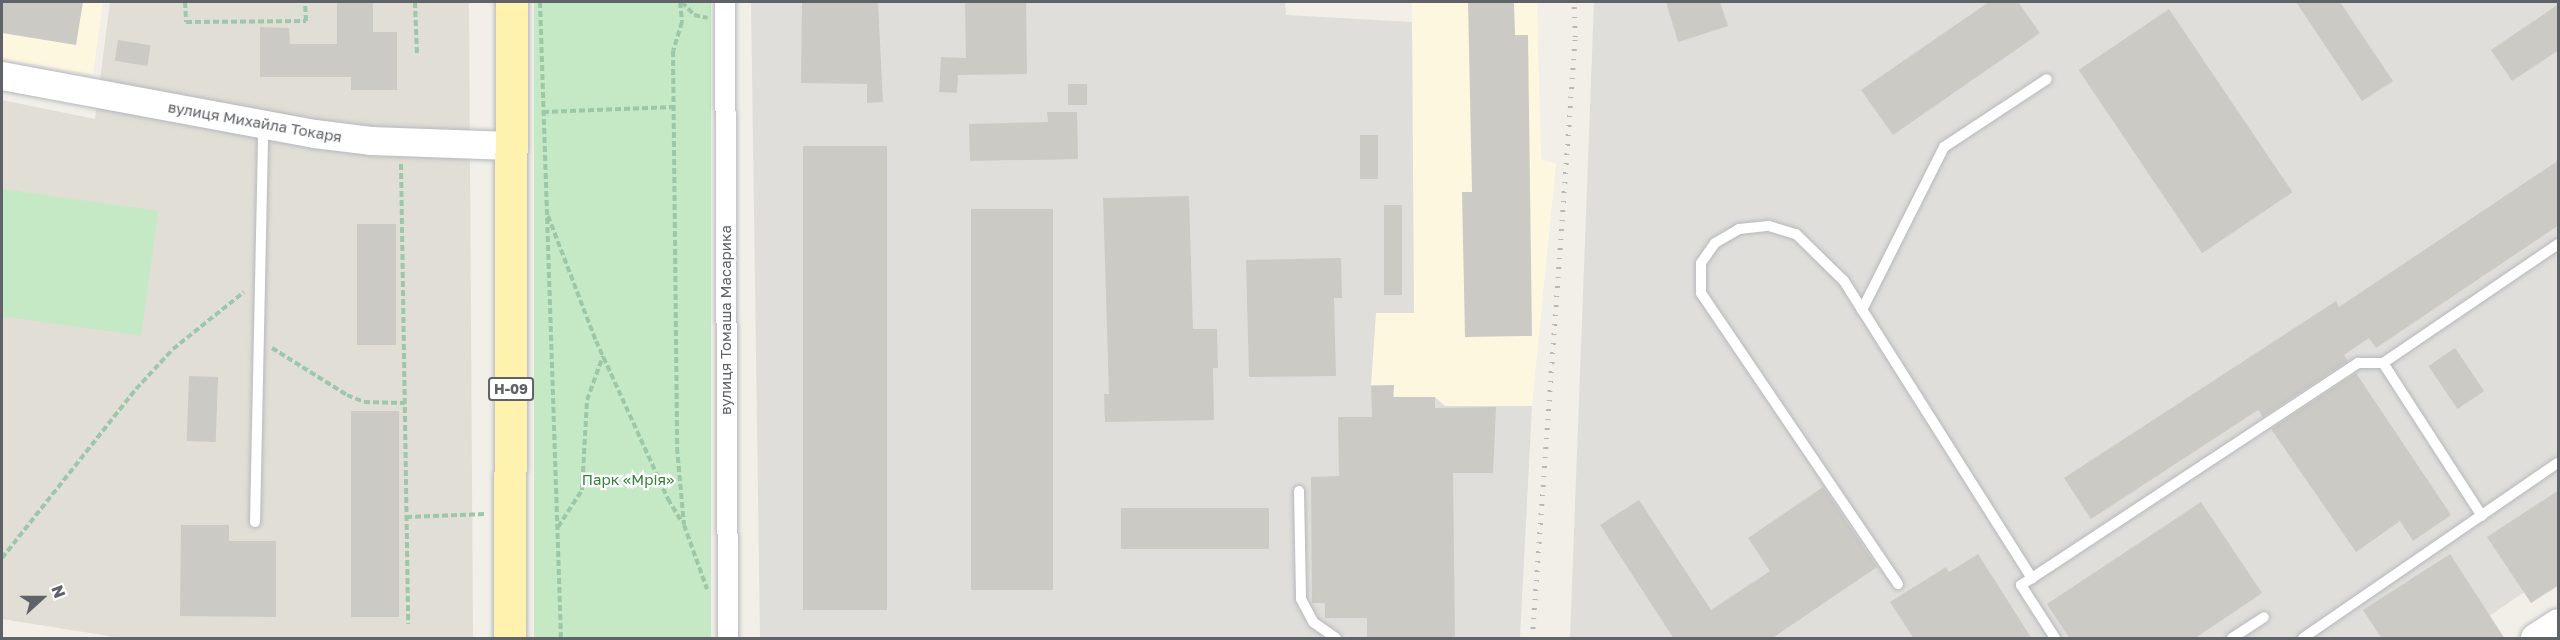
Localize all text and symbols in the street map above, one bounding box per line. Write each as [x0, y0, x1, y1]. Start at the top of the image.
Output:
street label: вулиця Михайла Токаря [167, 98, 343, 146]
street label: вулиця Томаша Масарика [717, 225, 735, 415]
road number: Н-09 [487, 378, 535, 400]
park label: Парк «Мрія» [582, 471, 674, 489]
north arrow [12, 568, 72, 628]
text: N [47, 582, 70, 601]

